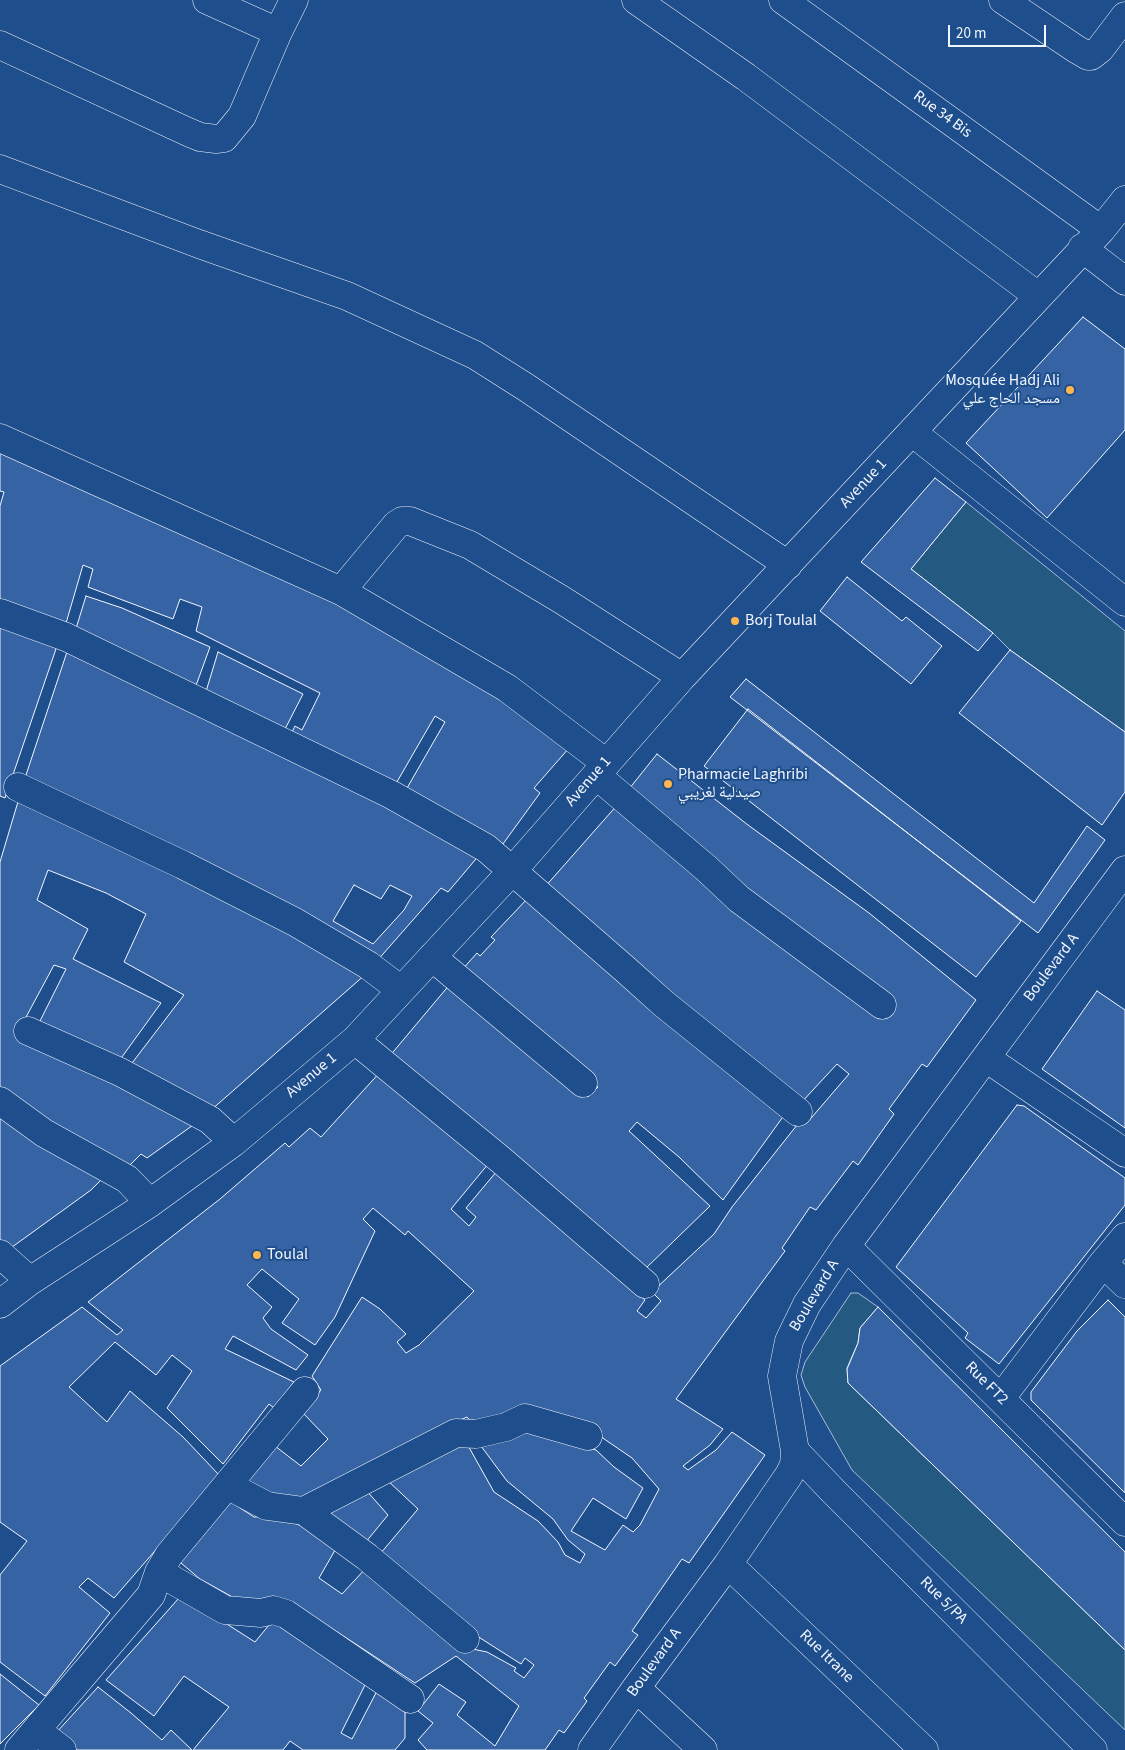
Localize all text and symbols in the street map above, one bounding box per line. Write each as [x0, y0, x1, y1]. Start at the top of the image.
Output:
scale bar [950, 15, 1048, 47]
text: 20 m [956, 23, 986, 44]
street label: Rue 34 Bis [909, 87, 975, 143]
place label: Mosquée Hadj Ali مسجد الحاج علي [945, 371, 1060, 409]
marker: Mosquée Hadj Ali مسجد الحاج علي [1064, 384, 1076, 396]
street label: Avenue 1 [836, 455, 892, 513]
place label: Borj Toulal [745, 611, 817, 631]
marker: Borj Toulal [729, 615, 741, 627]
street label: Avenue 1 [562, 753, 616, 811]
place label: Pharmacie Laghribi صيدلية لغريبي [678, 765, 808, 803]
marker: Pharmacie Laghribi صيدلية لغريبي [662, 778, 674, 790]
street label: Boulevard A [1020, 930, 1084, 1006]
street label: Avenue 1 [283, 1049, 341, 1103]
place label: Toulal [267, 1245, 308, 1265]
marker: Toulal [251, 1249, 263, 1261]
street label: Boulevard A [786, 1257, 844, 1335]
street label: Rue FT2 [960, 1358, 1012, 1410]
street label: Rue 5/PA [915, 1573, 971, 1629]
street label: Boulevard A [624, 1625, 686, 1701]
street label: Rue Itrane [795, 1626, 857, 1688]

